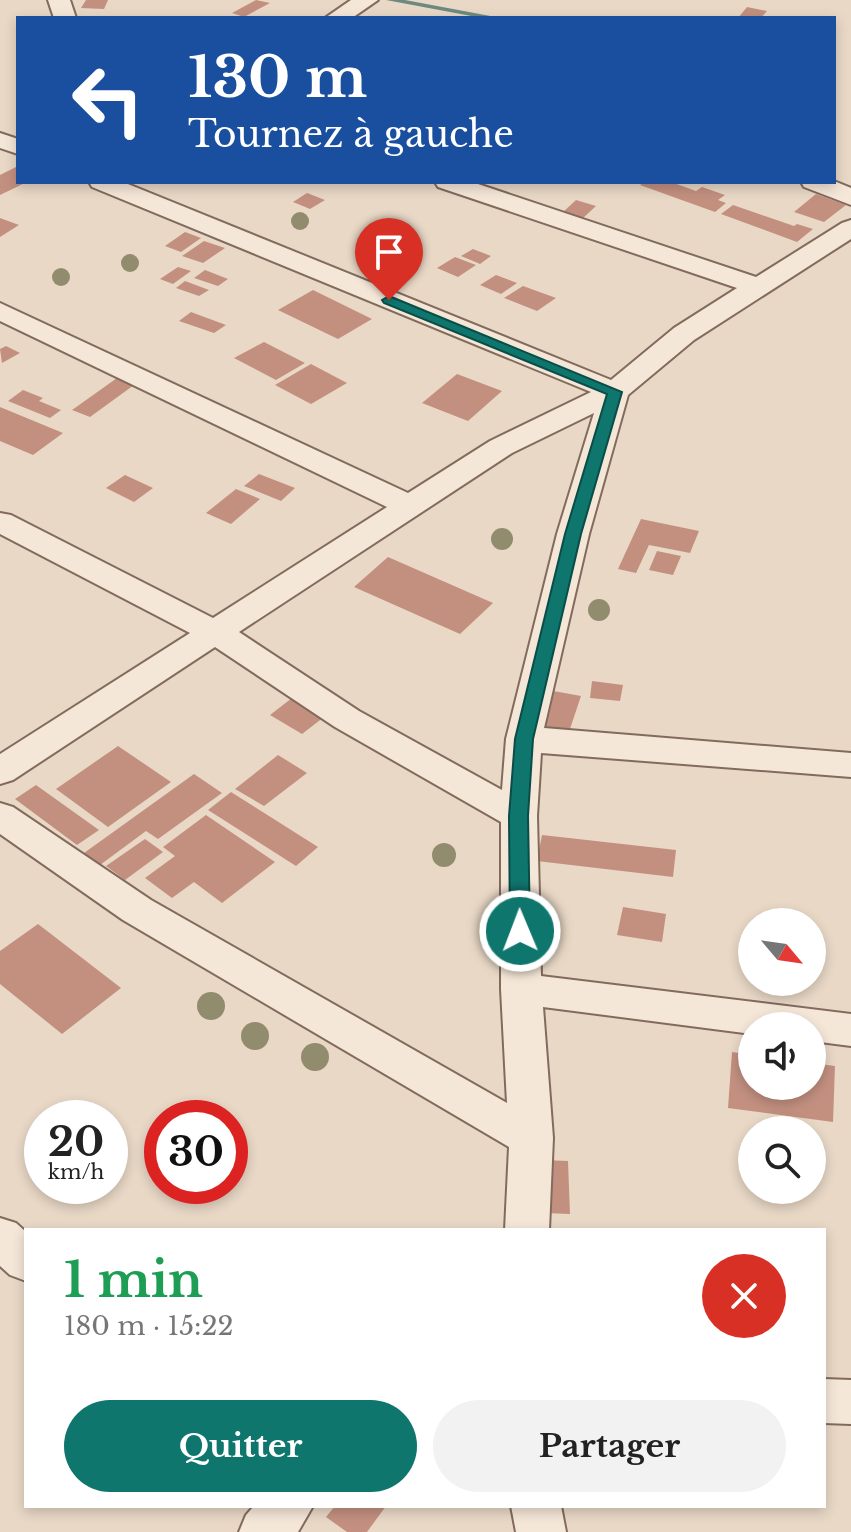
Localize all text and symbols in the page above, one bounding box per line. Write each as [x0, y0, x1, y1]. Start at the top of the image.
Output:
text: 130 m [188, 43, 367, 112]
icon: left [56, 48, 160, 152]
text: Tournez à gauche [188, 112, 514, 157]
pin [355, 218, 423, 300]
icon: arrive [367, 230, 411, 274]
position arrow [478, 889, 562, 973]
north arrow [738, 908, 826, 996]
map controls [738, 908, 826, 1204]
button: sound [738, 1012, 826, 1100]
speed limit sign: 30 [144, 1100, 248, 1204]
button: search [738, 1116, 826, 1204]
text: 20 [48, 1117, 104, 1167]
text: km/h [48, 1160, 104, 1184]
text: 1 min [64, 1250, 203, 1310]
button: close [702, 1254, 786, 1338]
text: 180 m · 15:22 [64, 1310, 233, 1342]
button: Quitter [64, 1400, 417, 1492]
button: Partager [433, 1400, 786, 1492]

